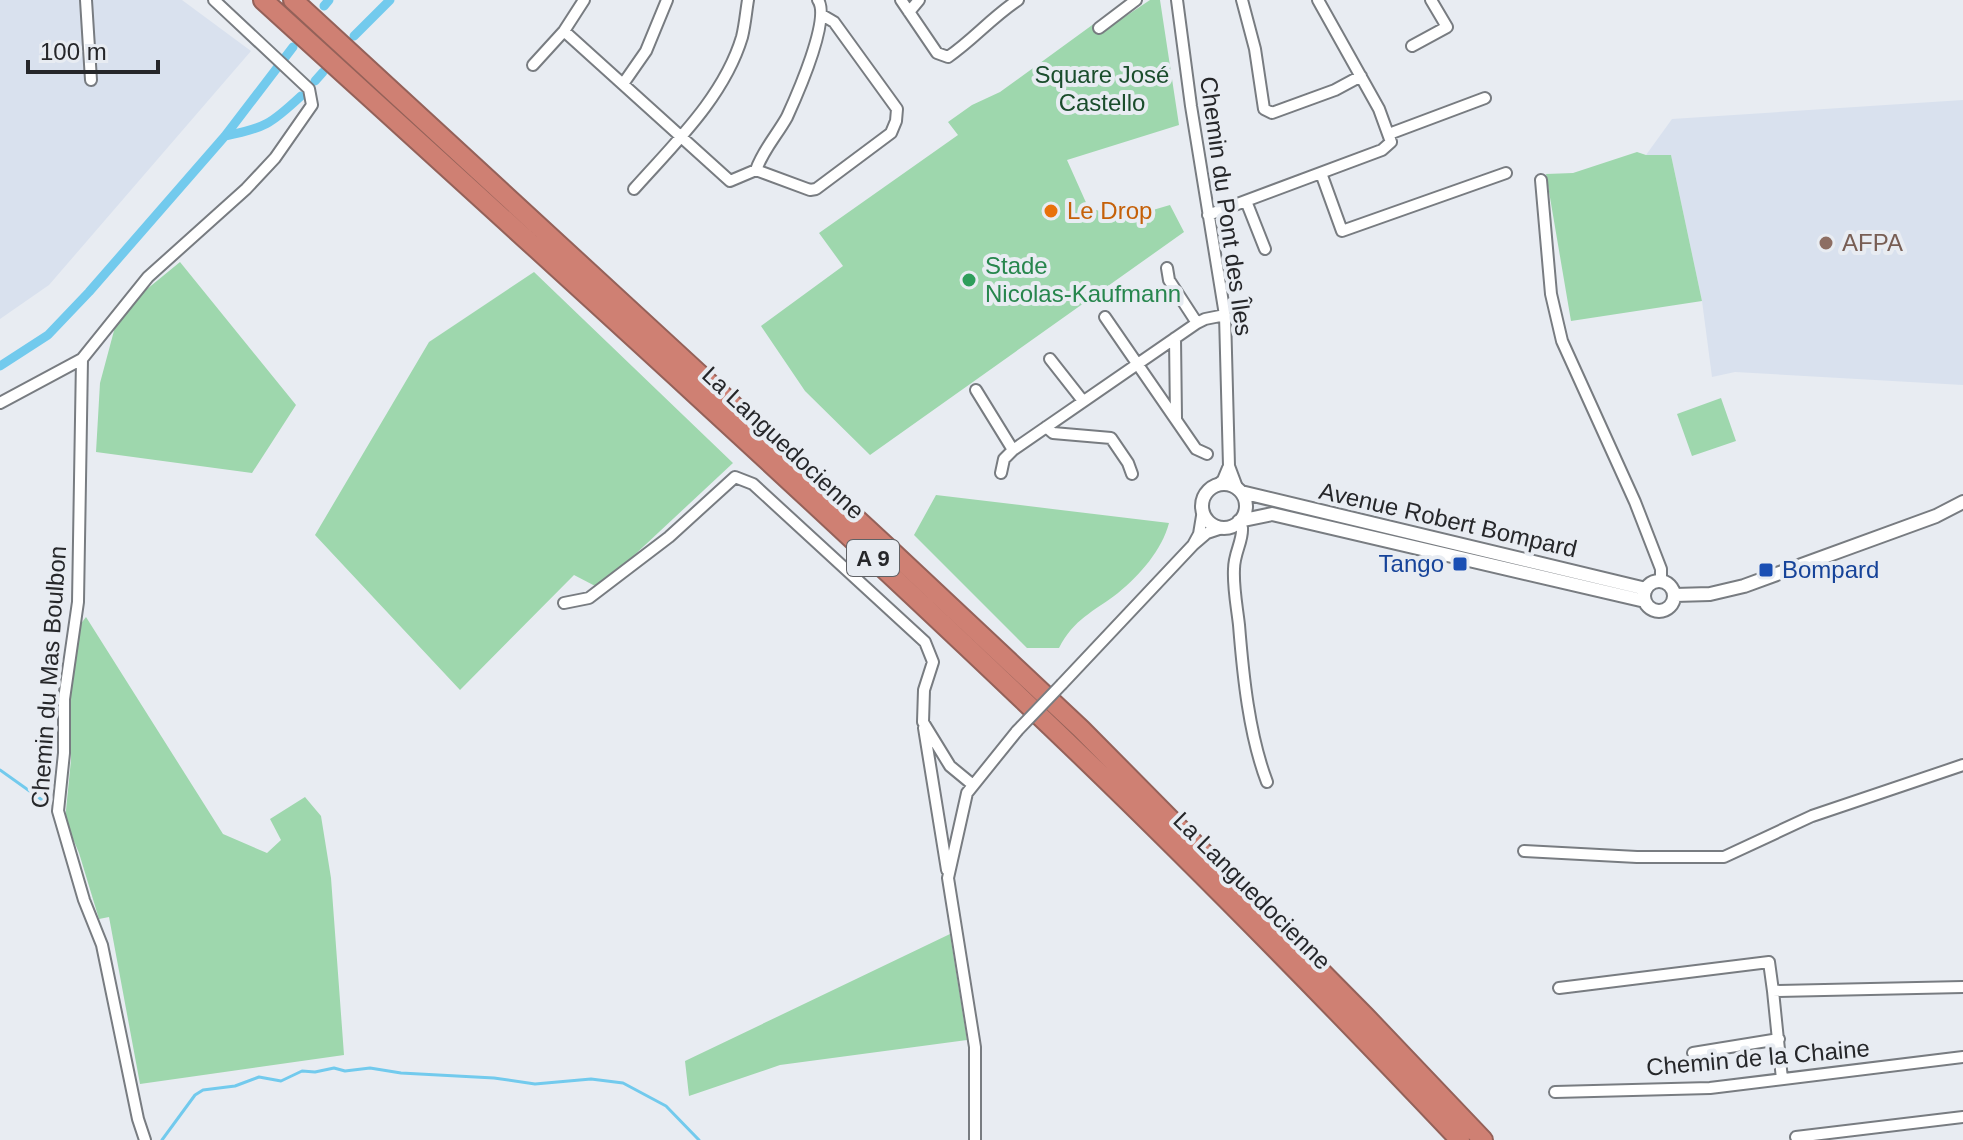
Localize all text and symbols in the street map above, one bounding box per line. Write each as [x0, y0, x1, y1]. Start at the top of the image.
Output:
scale bar [28, 24, 158, 74]
text: 100 m [40, 38, 107, 65]
park label: Square José Castello [1035, 61, 1169, 116]
street label: Chemin du Pont des Îles [1195, 75, 1258, 337]
place label: Le Drop [1067, 197, 1152, 224]
marker: Le Drop [1042, 202, 1060, 220]
place label: AFPA [1842, 229, 1903, 256]
marker: AFPA [1817, 234, 1835, 252]
place label: Stade Nicolas-Kaufmann [985, 252, 1181, 307]
marker: Stade Nicolas-Kaufmann [960, 271, 978, 289]
street label: La Languedocienne [697, 361, 870, 524]
street label: Avenue Robert Bompard [1317, 477, 1580, 562]
road number: A 9 [847, 540, 899, 576]
street label: Chemin du Mas Boulbon [26, 545, 71, 809]
place label: Tango [1379, 550, 1444, 577]
marker: Tango [1451, 555, 1469, 573]
place label: Bompard [1782, 556, 1879, 583]
marker: Bompard [1757, 561, 1775, 579]
street label: La Languedocienne [1168, 807, 1336, 975]
street label: Chemin de la Chaine [1645, 1034, 1871, 1081]

